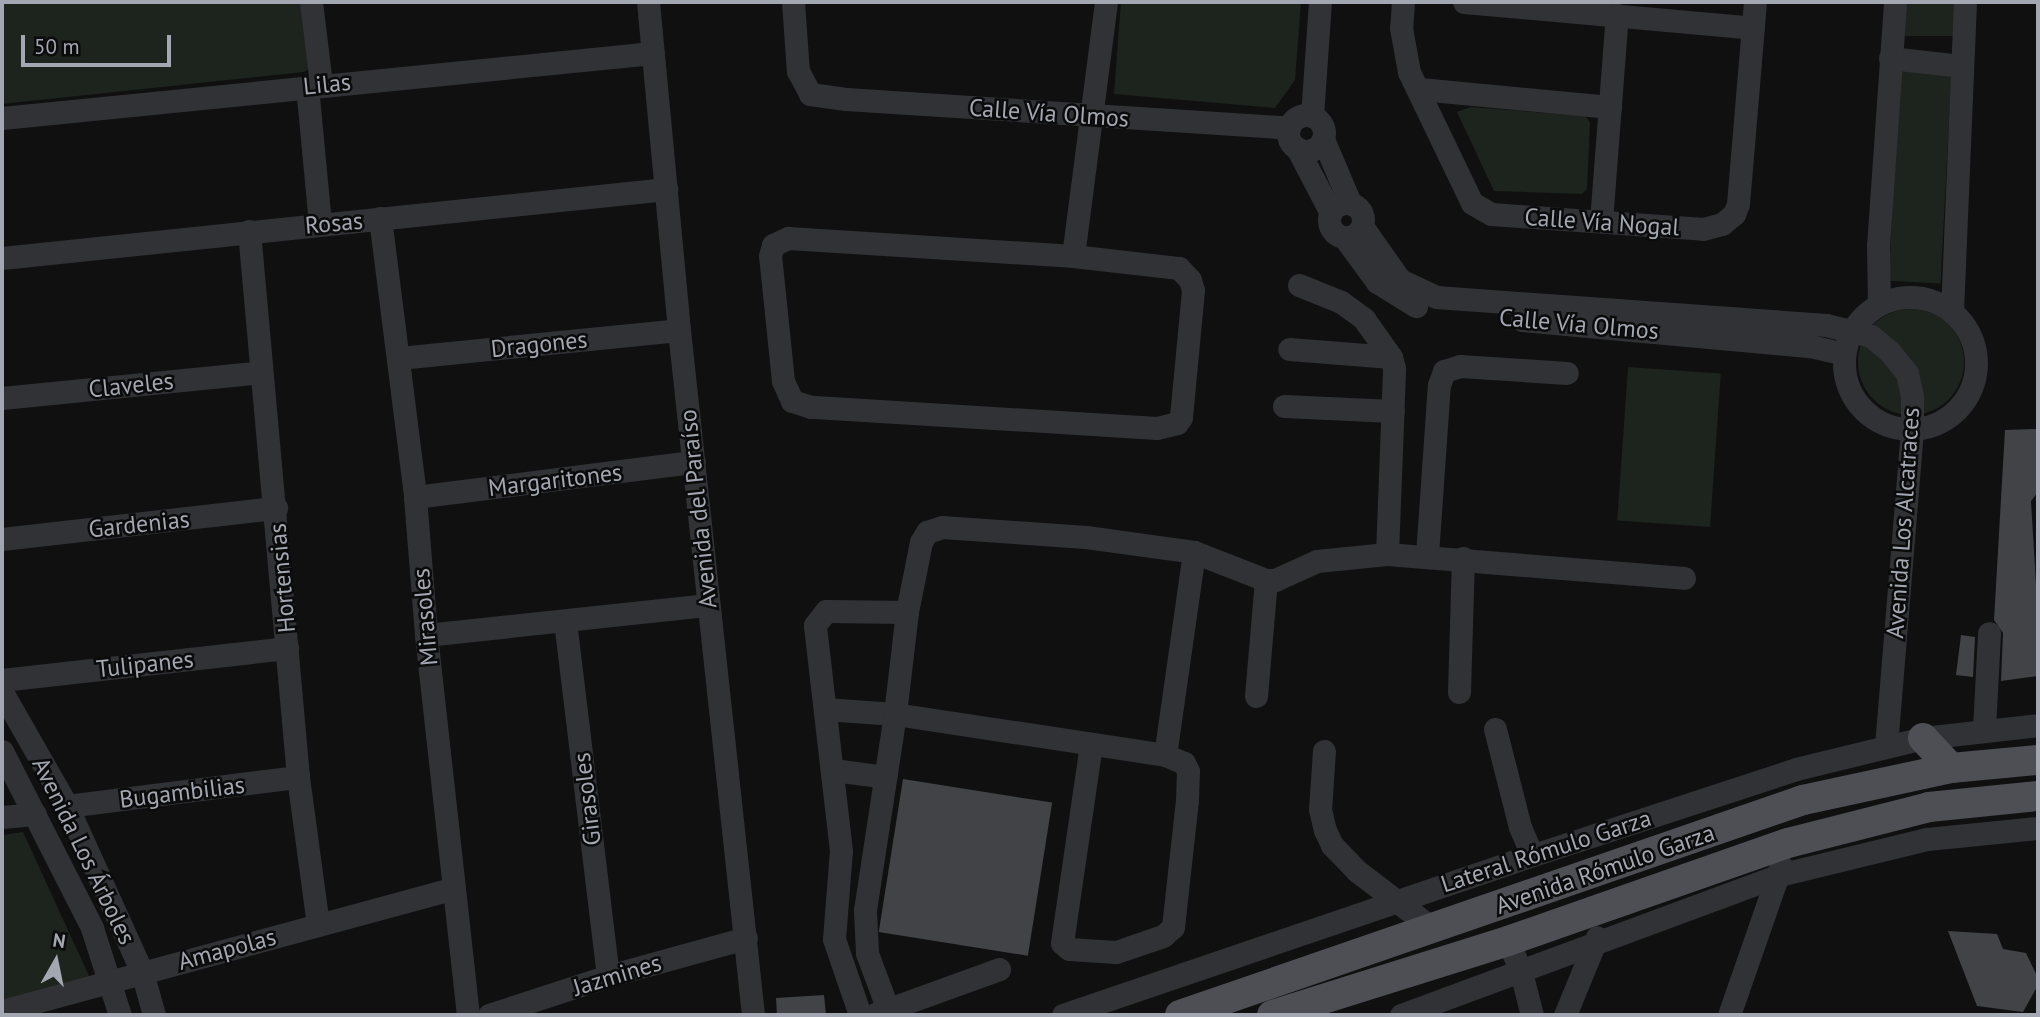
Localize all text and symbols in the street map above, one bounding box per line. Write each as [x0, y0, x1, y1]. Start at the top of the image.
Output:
scale bar [24, 21, 175, 65]
text: 50 m [34, 33, 80, 60]
street label: Lilas [302, 67, 352, 101]
street label: Calle Vía Olmos [968, 93, 1130, 133]
street label: Calle Vía Nogal [1523, 202, 1681, 242]
street label: Rosas [304, 206, 364, 240]
street label: Calle Vía Olmos [1498, 303, 1660, 345]
street label: Dragones [489, 325, 589, 363]
street label: Claveles [87, 366, 175, 404]
street label: Avenida Los Alcatraces [1881, 406, 1925, 640]
street label: Avenida del Paraíso [673, 408, 723, 610]
street label: Margaritones [486, 458, 624, 502]
street label: Gardenias [87, 504, 191, 544]
street label: Hortensias [263, 522, 301, 634]
street label: Mirasoles [406, 567, 444, 667]
street label: Tulipanes [95, 645, 195, 683]
street label: Girasoles [567, 751, 607, 847]
street label: Avenida Los Árboles [26, 752, 142, 950]
street label: Bugambilias [118, 770, 246, 814]
street label: Lateral Rómulo Garza [1437, 803, 1655, 899]
street label: Avenida Rómulo Garza [1492, 818, 1718, 920]
street label: Amapolas [175, 922, 279, 976]
north arrow [21, 926, 91, 996]
text: N [51, 927, 67, 953]
street label: Jazmines [569, 948, 665, 1002]

